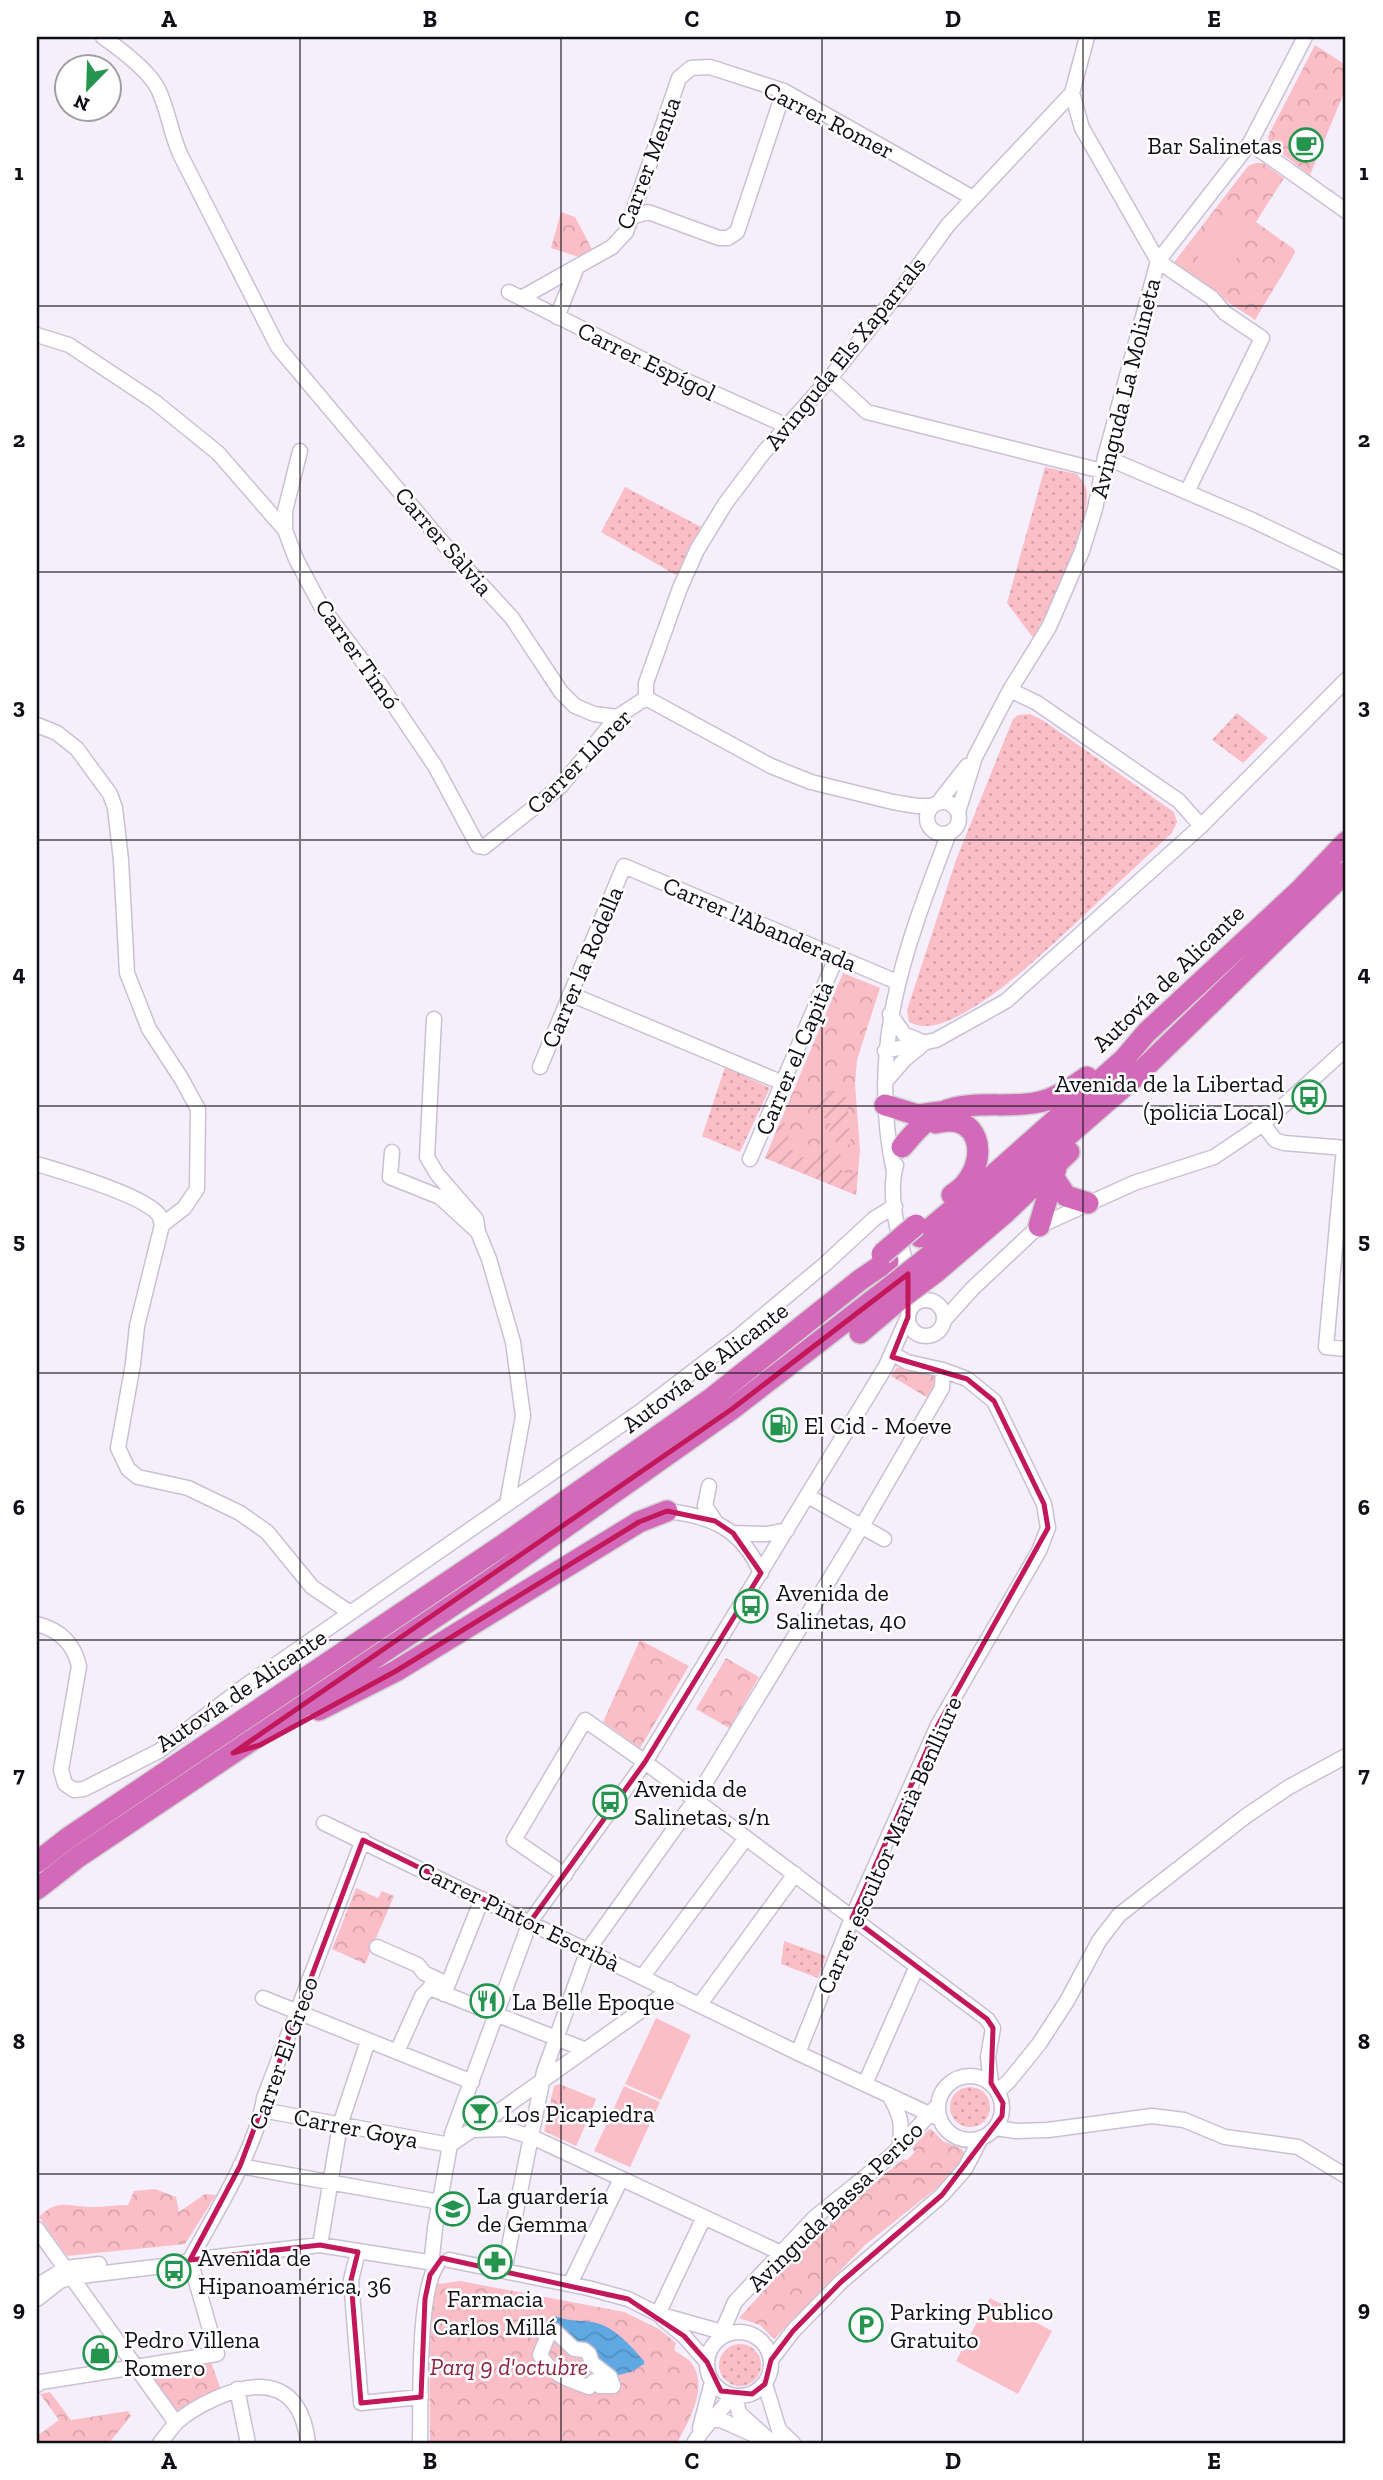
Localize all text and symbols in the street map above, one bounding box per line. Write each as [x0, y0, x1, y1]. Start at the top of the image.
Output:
text: A [161, 5, 177, 33]
text: B [423, 5, 437, 33]
text: C [685, 5, 699, 33]
text: D [945, 5, 961, 33]
text: E [1207, 5, 1221, 33]
north arrow [52, 52, 122, 122]
street label: Carrer Romer [759, 75, 899, 165]
text: N [70, 90, 93, 117]
street label: Carrer Menta [609, 92, 687, 233]
cafe icon: Bar Salinetas [1287, 126, 1325, 164]
place label: Bar Salinetas [1147, 131, 1282, 160]
text: 1 [14, 158, 24, 186]
text: 1 [1359, 158, 1369, 186]
street label: Avinguda Els Xaparrals [758, 250, 932, 456]
street label: Avinguda La Molineta [1084, 275, 1166, 501]
street label: Carrer Espígol [573, 315, 721, 407]
text: 2 [13, 425, 25, 453]
text: 2 [1358, 425, 1370, 453]
street label: Carrer Sàlvia [389, 481, 499, 602]
street label: Carrer Timó [309, 593, 407, 715]
text: 3 [13, 692, 25, 720]
text: 3 [1358, 692, 1370, 720]
street label: Carrer Llorer [520, 702, 638, 820]
street label: Carrer l'Abanderada [659, 870, 862, 978]
street label: Carrer la Rodella [535, 881, 629, 1052]
street label: Autovía de Alicante [1086, 898, 1250, 1058]
text: 4 [12, 959, 26, 987]
text: 4 [1357, 959, 1371, 987]
street label: Carrer el Capità [749, 976, 840, 1139]
place label: Avenida de la Libertad (policia Local) [1055, 1069, 1284, 1126]
bus stop icon: Avenida de la Libertad (policia Local) [1290, 1078, 1328, 1116]
text: 5 [13, 1226, 25, 1254]
text: 5 [1358, 1226, 1370, 1254]
street label: Autovía de Alicante [616, 1295, 794, 1439]
fuel station icon: El Cid - Moeve [761, 1406, 799, 1444]
place label: El Cid - Moeve [804, 1411, 951, 1440]
text: 6 [13, 1493, 25, 1521]
text: 6 [1358, 1493, 1370, 1521]
place label: Avenida de Salinetas, 40 [776, 1578, 907, 1635]
bus stop icon: Avenida de Salinetas, 40 [732, 1587, 770, 1625]
street label: Autovía de Alicante [150, 1622, 332, 1758]
street label: Carrer escultor Marià Benlliure [810, 1692, 968, 1998]
text: 7 [13, 1760, 25, 1788]
text: 7 [1358, 1760, 1370, 1788]
place label: Avenida de Salinetas, s/n [634, 1774, 770, 1831]
bus stop icon: Avenida de Salinetas, s/n [591, 1783, 629, 1821]
street label: Carrer Pintor Escribà [413, 1854, 625, 1978]
street label: Carrer El Greco [242, 1972, 324, 2134]
restaurant icon: La Belle Epoque [468, 1982, 506, 2020]
place label: La Belle Epoque [512, 1987, 675, 2016]
text: 8 [13, 2027, 25, 2055]
text: 8 [1358, 2027, 1370, 2055]
bar icon: Los Picapiedra [461, 2094, 499, 2132]
place label: Los Picapiedra [504, 2099, 655, 2128]
street label: Carrer Goya [291, 2102, 421, 2154]
street label: Avinguda Bassa Perico [741, 2115, 929, 2297]
place label: La guardería de Gemma [477, 2181, 609, 2238]
school or university icon: La guardería de Gemma [434, 2190, 472, 2228]
place label: Avenida de Hipanoamérica, 36 [198, 2243, 392, 2300]
pharmacy icon: Farmacia Carlos Millá [476, 2243, 514, 2281]
bus stop icon: Avenida de Hipanoamérica, 36 [155, 2252, 193, 2290]
place label: Farmacia Carlos Millá [433, 2284, 557, 2341]
text: 9 [13, 2294, 25, 2322]
text: 9 [1358, 2294, 1370, 2322]
place label: Parking Publico Gratuito [890, 2297, 1053, 2354]
parking icon: Parking Publico Gratuito [847, 2306, 885, 2344]
place label: Pedro Villena Romero [124, 2325, 260, 2382]
shop icon: Pedro Villena Romero [81, 2334, 119, 2372]
park label: Parq 9 d'octubre [430, 2352, 588, 2381]
text: A [161, 2447, 177, 2475]
text: B [423, 2447, 437, 2475]
text: C [685, 2447, 699, 2475]
text: D [945, 2447, 961, 2475]
text: E [1207, 2447, 1221, 2475]

